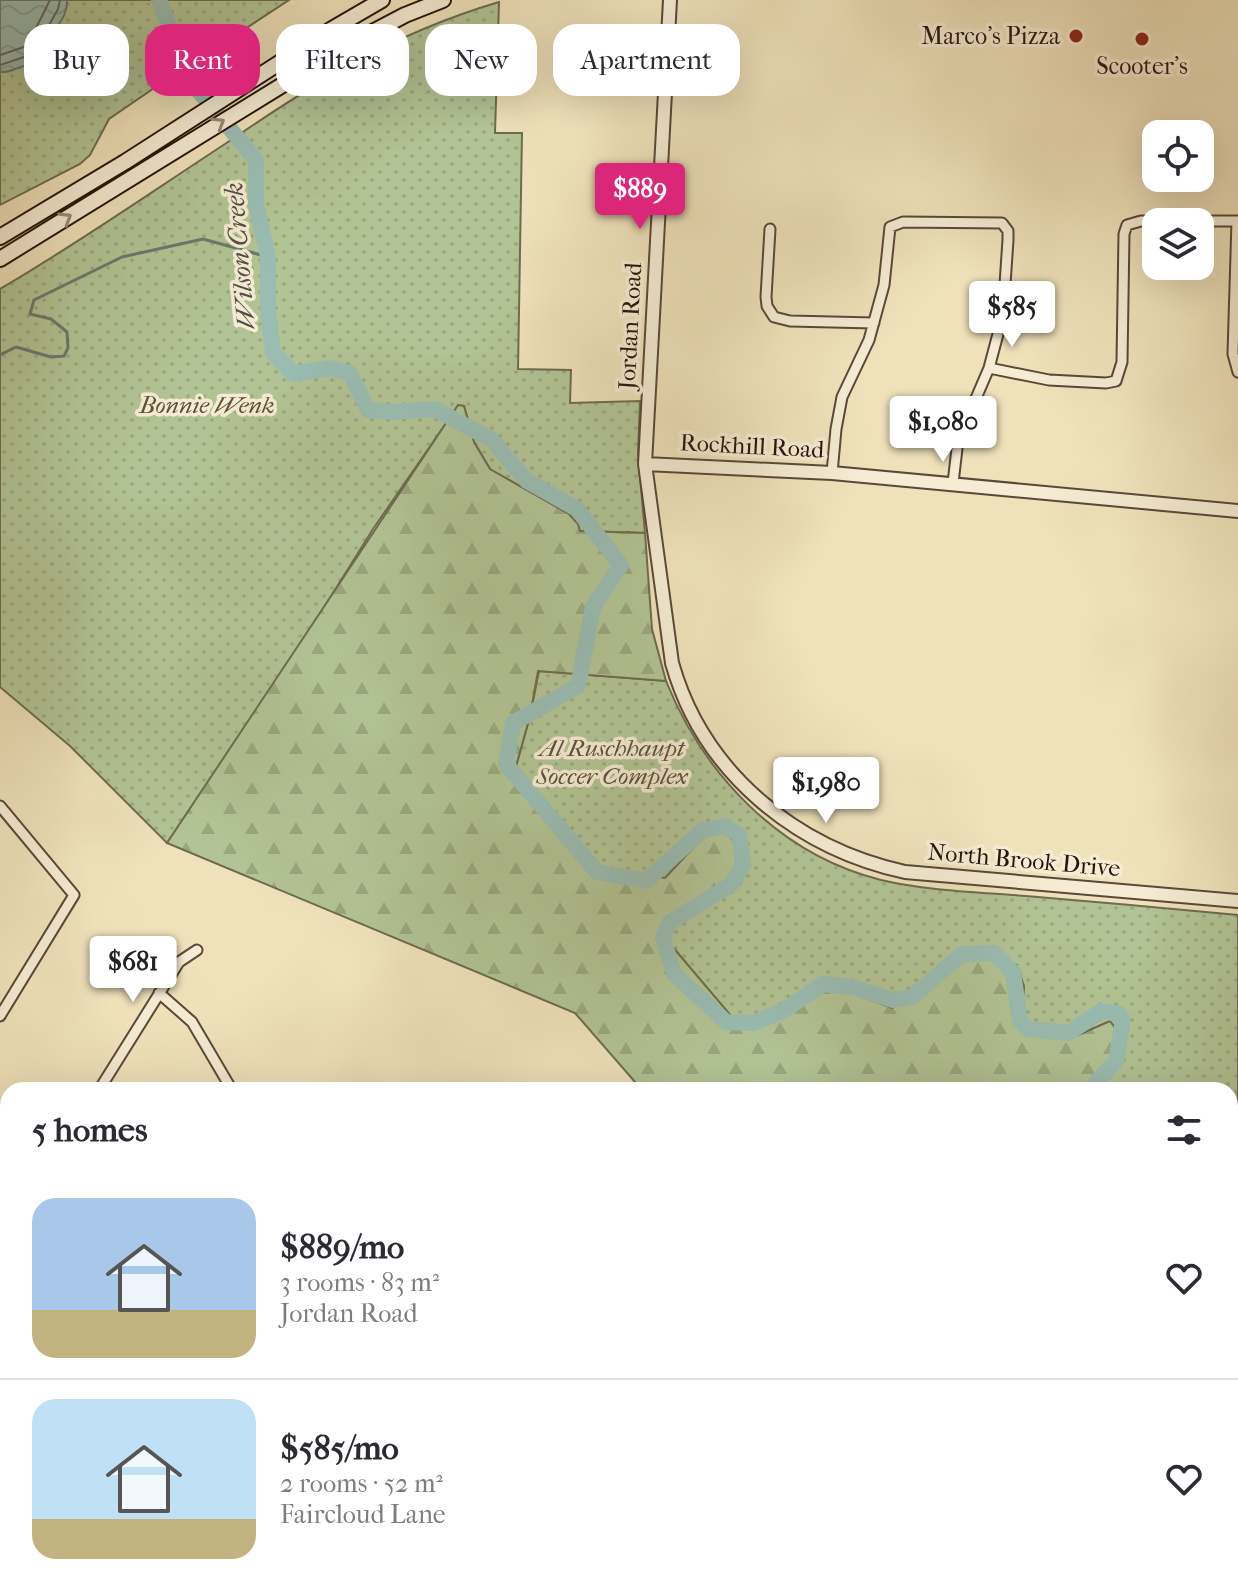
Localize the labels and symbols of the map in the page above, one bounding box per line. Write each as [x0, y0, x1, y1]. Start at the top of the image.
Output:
place label: Marco's Pizza [921, 22, 1061, 50]
marker: Marco's Pizza [1067, 27, 1085, 45]
marker: Scooter's [1133, 30, 1151, 48]
place label: Scooter's [1096, 52, 1188, 80]
one-way arrow [211, 118, 225, 133]
pin: $889 [593, 163, 687, 231]
water label: Wilson Creek [218, 181, 262, 331]
one-way arrow [58, 213, 72, 228]
street label: Jordan Road [613, 261, 647, 392]
pin: $585 [965, 281, 1059, 349]
park label: Bonnie Wenk [137, 391, 275, 419]
pin: $1,080 [878, 396, 1008, 464]
street label: Rockhill Road [679, 428, 826, 464]
park label: Al Ruschhaupt Soccer Complex [535, 734, 689, 790]
pin: $1,980 [761, 757, 891, 825]
street label: North Brook Drive [926, 838, 1122, 882]
pin: $681 [86, 936, 180, 1004]

